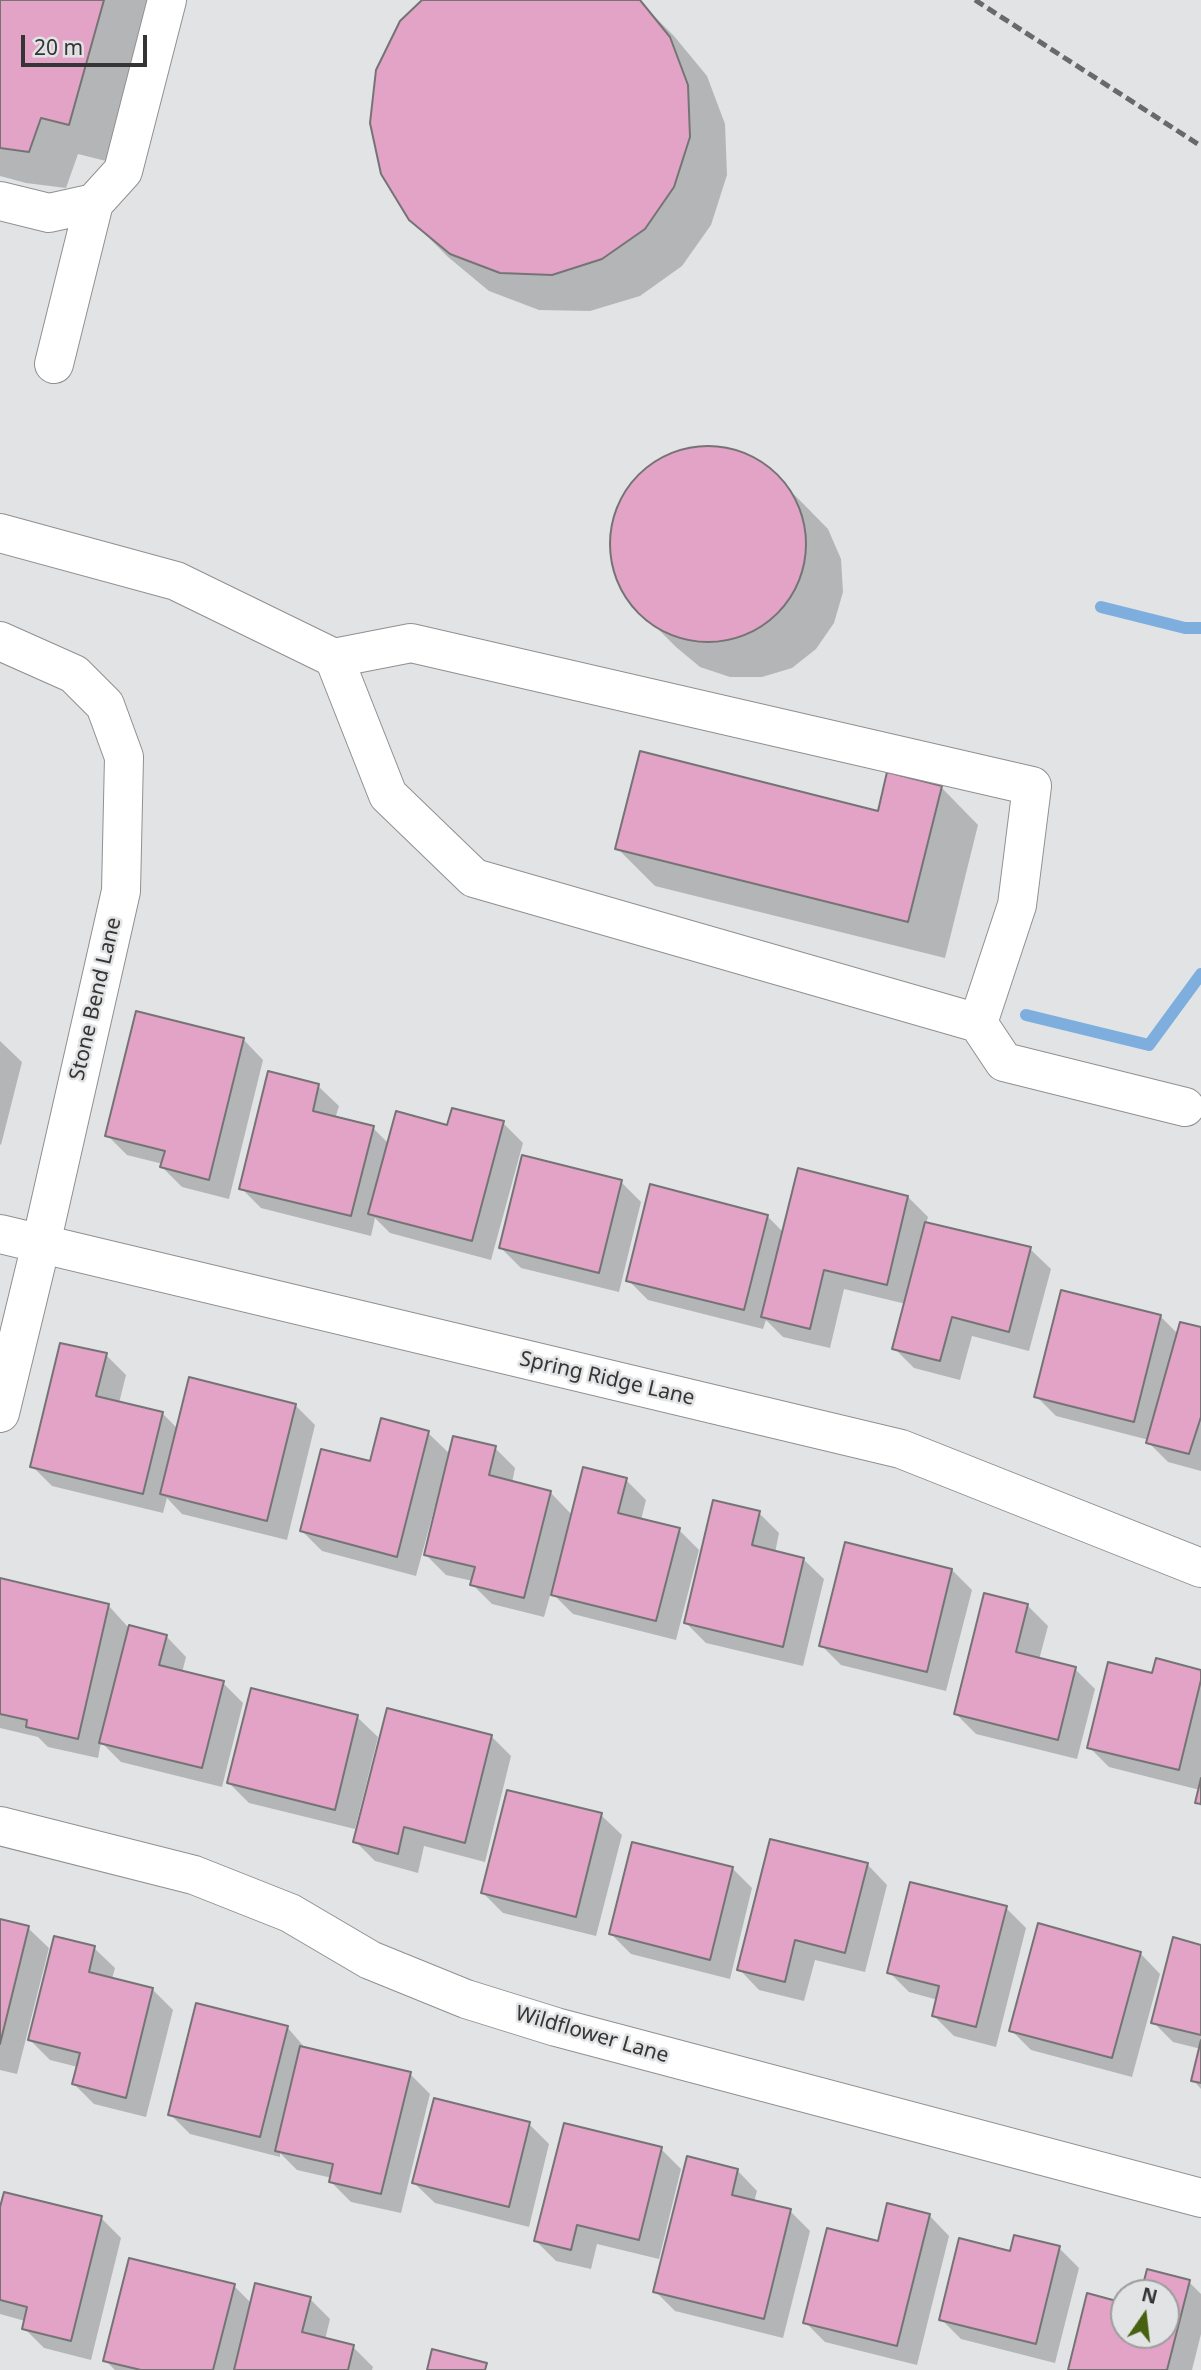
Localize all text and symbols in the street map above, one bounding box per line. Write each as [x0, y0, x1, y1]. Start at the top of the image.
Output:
scale bar [24, 21, 150, 65]
text: 20 m [34, 33, 83, 61]
street label: Stone Bend Lane [65, 915, 127, 1083]
street label: Spring Ridge Lane [517, 1347, 697, 1411]
street label: Wildflower Lane [512, 2001, 672, 2069]
north arrow [1110, 2279, 1180, 2349]
text: N [1139, 2281, 1160, 2310]

